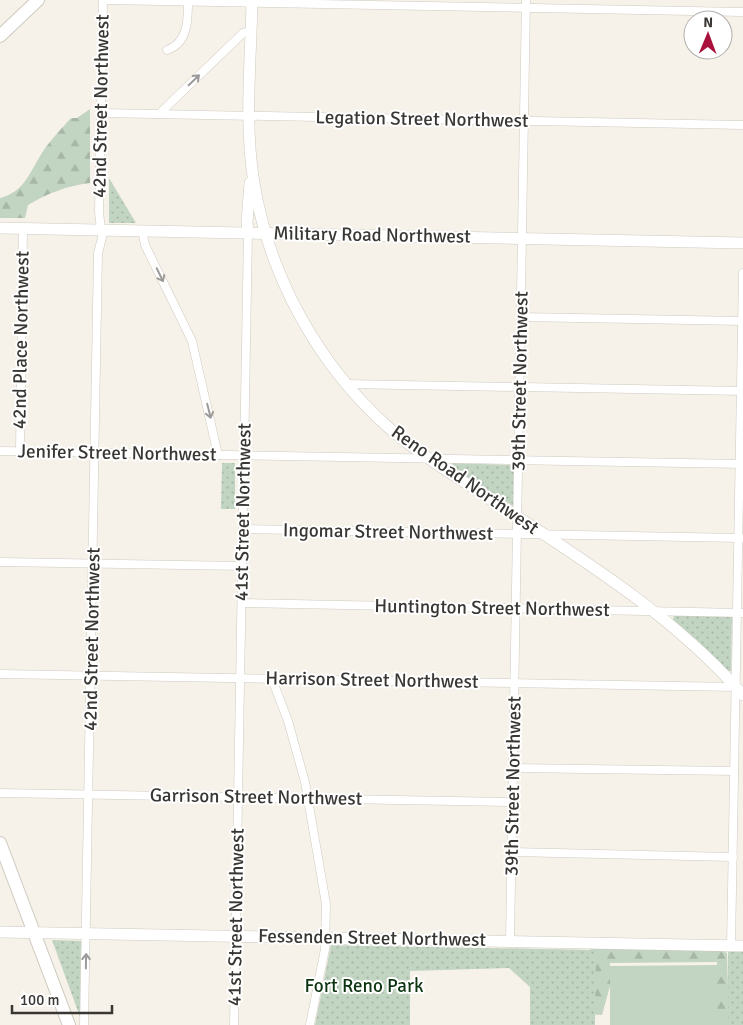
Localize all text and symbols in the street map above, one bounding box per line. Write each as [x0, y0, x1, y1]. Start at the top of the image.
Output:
north arrow [683, 10, 733, 60]
street label: 42nd Street Northwest [87, 14, 115, 198]
text: N [703, 14, 713, 31]
one-way arrow [188, 74, 201, 86]
street label: Legation Street Northwest [315, 105, 529, 133]
street label: Military Road Northwest [273, 221, 471, 249]
street label: 42nd Place Northwest [7, 250, 35, 429]
one-way arrow [156, 267, 165, 282]
street label: 39th Street Northwest [506, 290, 534, 471]
one-way arrow [205, 403, 214, 419]
street label: Reno Road Northwest [387, 420, 544, 540]
street label: 41st Street Northwest [229, 422, 257, 601]
street label: Jenifer Street Northwest [17, 439, 217, 467]
street label: Ingomar Street Northwest [283, 518, 494, 546]
street label: 42nd Street Northwest [78, 547, 106, 731]
street label: Huntington Street Northwest [374, 594, 610, 622]
street label: Harrison Street Northwest [265, 666, 479, 694]
street label: 39th Street Northwest [499, 695, 527, 876]
street label: Garrison Street Northwest [150, 783, 363, 811]
street label: 41st Street Northwest [222, 827, 250, 1006]
street label: Fessenden Street Northwest [258, 924, 487, 952]
one-way arrow [81, 953, 91, 970]
park label: Fort Reno Park [304, 974, 424, 998]
scale bar [12, 982, 112, 1014]
text: 100 m [20, 991, 60, 1009]

